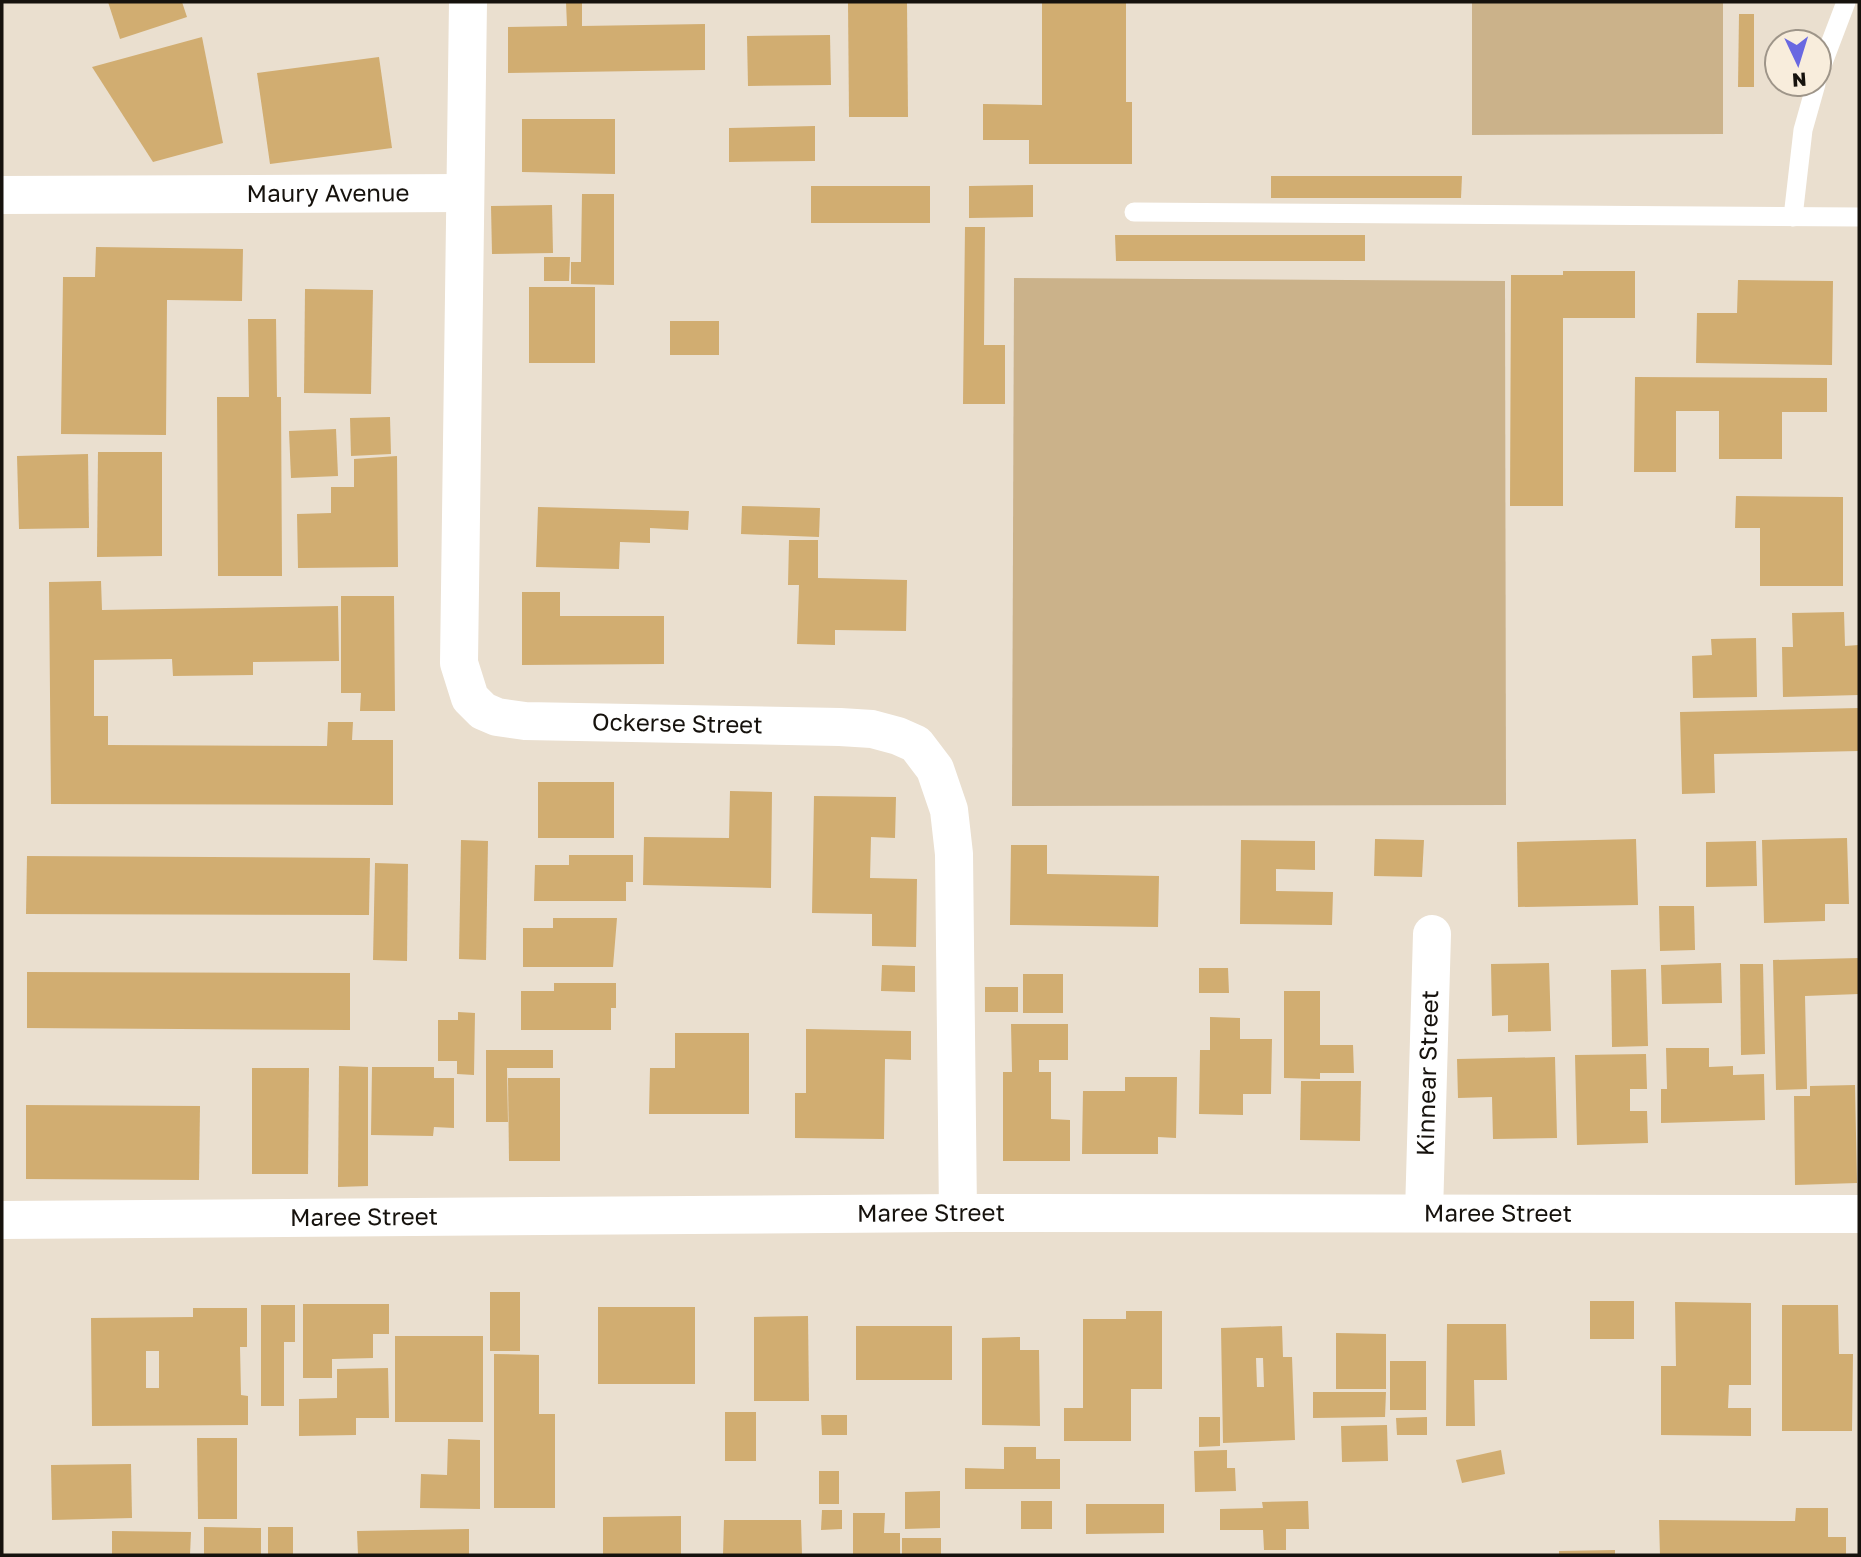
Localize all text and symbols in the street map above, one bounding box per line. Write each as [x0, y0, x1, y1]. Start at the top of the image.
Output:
north arrow [1763, 28, 1833, 98]
text: N [1791, 68, 1807, 92]
street label: Maury Avenue [246, 177, 410, 207]
street label: Ockerse Street [592, 706, 763, 739]
street label: Kinnear Street [1410, 989, 1443, 1157]
street label: Maree Street [857, 1197, 1005, 1227]
street label: Maree Street [1424, 1198, 1572, 1227]
street label: Maree Street [290, 1201, 438, 1231]

